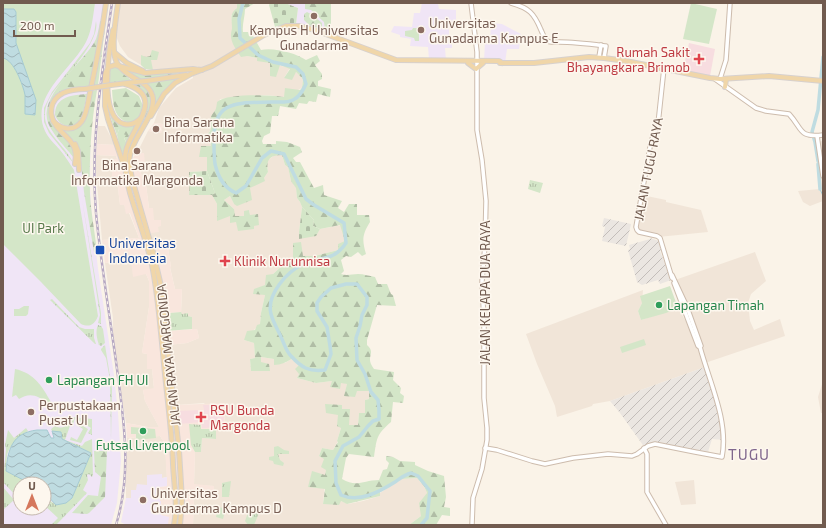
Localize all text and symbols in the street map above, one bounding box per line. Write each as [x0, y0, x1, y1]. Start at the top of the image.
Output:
marker: Kampus H Universitas Gunadarma [309, 11, 319, 21]
scale bar [14, 12, 75, 38]
place label: Universitas Gunadarma Kampus E [429, 15, 558, 46]
text: 200 m [20, 18, 54, 32]
place label: Kampus H Universitas Gunadarma [249, 22, 379, 53]
marker: Universitas Gunadarma Kampus E [416, 25, 426, 35]
place label: Rumah Sakit Bhayangkara Brimob [567, 44, 690, 75]
marker: Rumah Sakit Bhayangkara Brimob [693, 53, 705, 65]
place label: Bina Sarana Informatika [164, 114, 234, 145]
street label: JALAN TUGU RAYA [630, 116, 666, 222]
marker: Bina Sarana Informatika [151, 124, 161, 134]
marker: Bina Sarana Informatika Margonda [132, 146, 142, 156]
place label: Bina Sarana Informatika Margonda [71, 157, 203, 188]
park label: UI Park [22, 220, 64, 236]
street label: JALAN KELAPA DUA RAYA [477, 221, 493, 365]
place label: Universitas Indonesia [109, 235, 176, 266]
marker: Universitas Indonesia [94, 244, 106, 256]
place label: Klinik Nurunnisa [234, 253, 330, 269]
marker: Klinik Nurunnisa [219, 255, 231, 267]
street label: JALAN RAYA MARGONDA [153, 283, 183, 427]
place label: Lapangan Timah [667, 297, 764, 313]
marker: Lapangan Timah [654, 300, 664, 310]
place label: Lapangan FH UI [57, 372, 148, 388]
marker: Lapangan FH UI [44, 375, 54, 385]
place label: Perpustakaan Pusat UI [39, 397, 121, 428]
place label: RSU Bunda Margonda [210, 402, 275, 433]
marker: Perpustakaan Pusat UI [26, 407, 36, 417]
marker: RSU Bunda Margonda [195, 411, 207, 423]
marker: Futsal Liverpool [138, 426, 148, 436]
place label: Futsal Liverpool [96, 437, 190, 453]
district label: TUGU [728, 445, 770, 463]
north arrow [12, 476, 52, 516]
text: U [28, 479, 36, 492]
place label: Universitas Gunadarma Kampus D [151, 485, 282, 516]
marker: Universitas Gunadarma Kampus D [138, 495, 148, 505]

